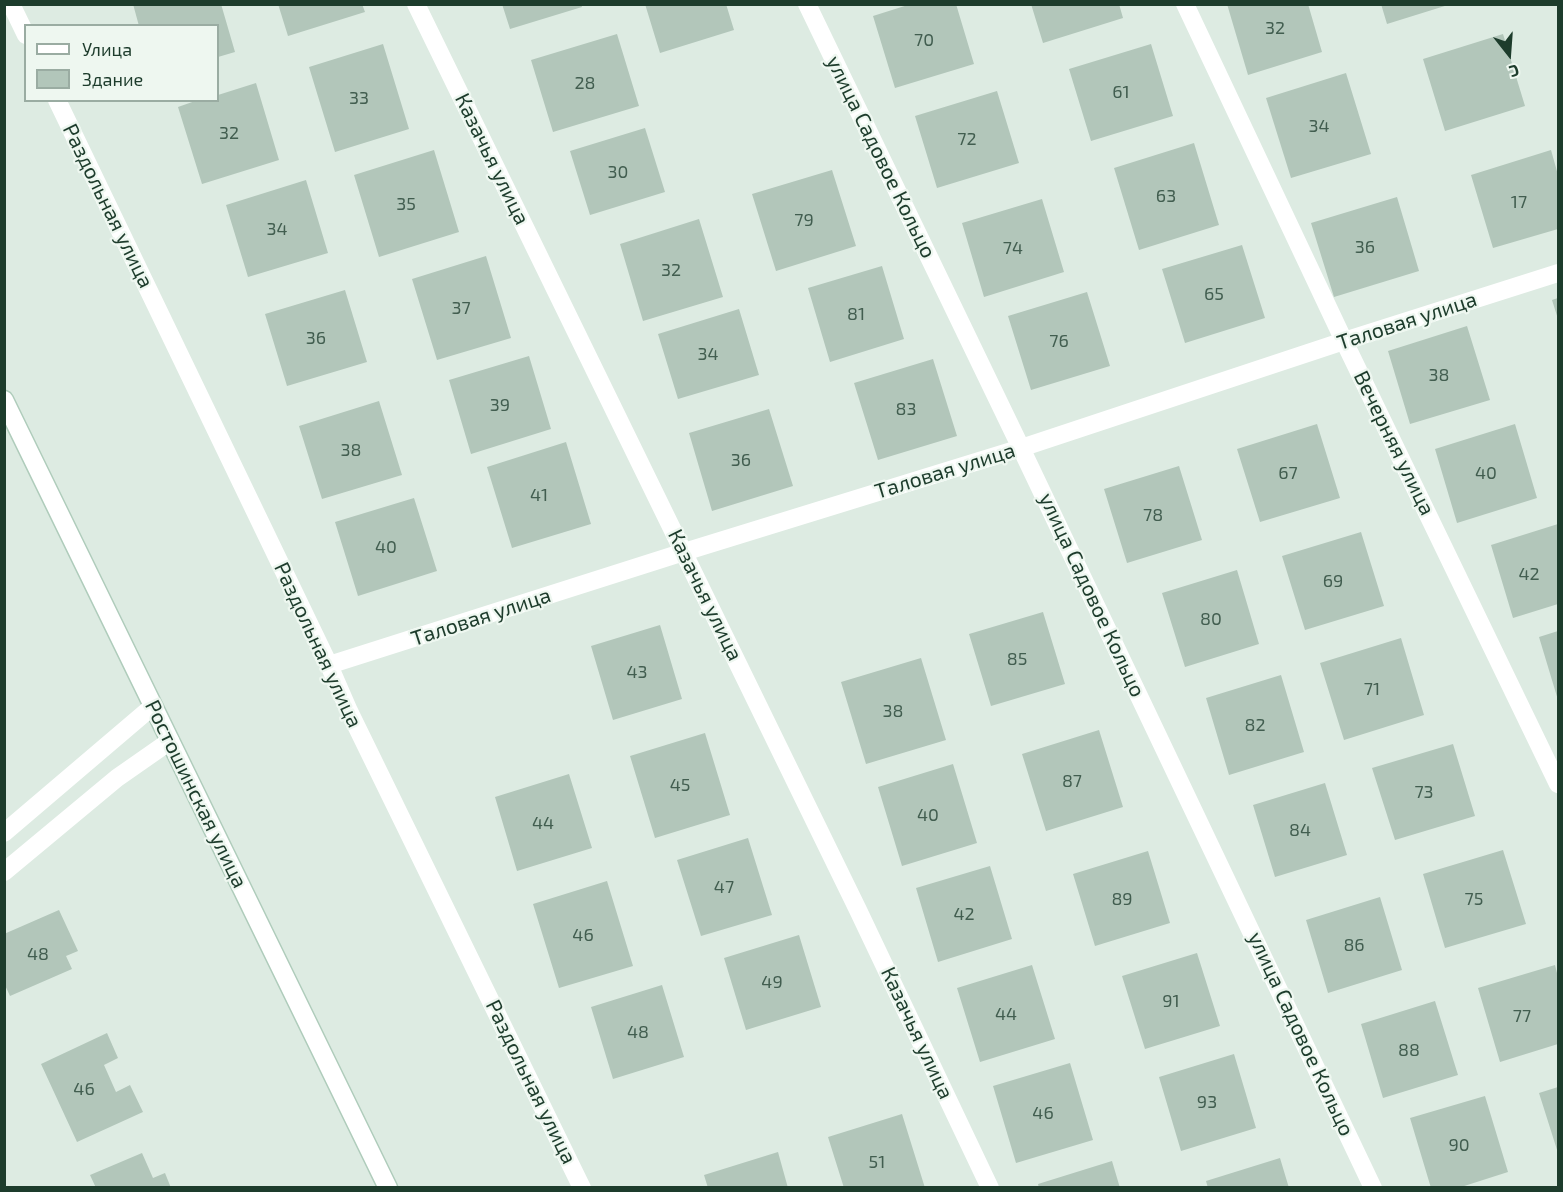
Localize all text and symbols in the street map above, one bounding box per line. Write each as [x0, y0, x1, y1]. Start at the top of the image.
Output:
house number: 32 [1265, 17, 1285, 39]
legend [24, 24, 219, 102]
north arrow [1479, 24, 1539, 84]
house number: 70 [914, 29, 934, 51]
text: Улица [82, 38, 132, 60]
street label: улица Садовое Кольцо [821, 52, 941, 262]
text: С [1507, 61, 1522, 82]
text: Здание [82, 68, 143, 90]
house number: 28 [574, 72, 596, 94]
house number: 61 [1112, 81, 1130, 103]
house number: 33 [349, 87, 369, 109]
street label: Казачья улица [449, 89, 535, 229]
house number: 34 [1308, 115, 1330, 137]
street label: Раздольная улица [57, 120, 159, 292]
house number: 32 [219, 122, 239, 144]
house number: 72 [957, 128, 977, 150]
house number: 30 [608, 161, 628, 183]
house number: 63 [1156, 185, 1176, 207]
house number: 17 [1511, 191, 1527, 213]
house number: 35 [396, 193, 416, 215]
house number: 79 [794, 209, 814, 231]
house number: 34 [266, 218, 288, 240]
house number: 36 [1355, 236, 1375, 258]
house number: 74 [1003, 237, 1023, 259]
house number: 32 [661, 259, 681, 281]
house number: 65 [1204, 283, 1224, 305]
street label: Таловая улица [1334, 287, 1480, 355]
house number: 37 [451, 297, 471, 319]
house number: 81 [847, 303, 865, 325]
house number: 36 [306, 327, 326, 349]
house number: 76 [1049, 330, 1069, 352]
house number: 34 [697, 343, 719, 365]
house number: 38 [1429, 364, 1449, 386]
street label: Вечерняя улица [1348, 367, 1440, 519]
house number: 39 [490, 394, 510, 416]
house number: 83 [896, 398, 916, 420]
street label: Таловая улица [872, 438, 1018, 504]
house number: 38 [341, 439, 361, 461]
house number: 36 [731, 449, 751, 471]
house number: 67 [1278, 462, 1298, 484]
house number: 40 [1475, 462, 1497, 484]
house number: 41 [530, 484, 548, 506]
street label: улица Садовое Кольцо [1034, 489, 1150, 701]
house number: 78 [1143, 504, 1163, 526]
street label: Казачья улица [662, 525, 748, 665]
house number: 40 [375, 536, 397, 558]
street label: Раздольная улица [269, 558, 367, 732]
house number: 42 [1518, 563, 1540, 585]
house number: 69 [1323, 570, 1343, 592]
street label: Таловая улица [408, 583, 554, 651]
house number: 80 [1200, 608, 1222, 630]
house number: 85 [1007, 648, 1027, 670]
house number: 43 [626, 661, 648, 683]
house number: 71 [1364, 678, 1380, 700]
street label: Ростошинская улица [139, 696, 253, 892]
house number: 38 [883, 700, 903, 722]
house number: 82 [1244, 714, 1266, 736]
house number: 87 [1062, 770, 1082, 792]
house number: 45 [670, 774, 690, 796]
house number: 73 [1414, 781, 1434, 803]
house number: 40 [917, 804, 939, 826]
house number: 44 [532, 812, 554, 834]
house number: 84 [1289, 819, 1311, 841]
house number: 47 [714, 876, 734, 898]
house number: 89 [1111, 888, 1133, 910]
house number: 75 [1465, 888, 1483, 910]
house number: 42 [953, 903, 975, 925]
house number: 46 [572, 924, 594, 946]
street label: улица Садовое Кольцо [1243, 928, 1359, 1140]
house number: 86 [1343, 934, 1365, 956]
house number: 48 [27, 943, 49, 965]
street label: Казачья улица [875, 963, 959, 1103]
house number: 49 [761, 971, 783, 993]
house number: 91 [1162, 990, 1180, 1012]
street label: Раздольная улица [480, 996, 582, 1168]
house number: 44 [995, 1003, 1017, 1025]
house number: 77 [1513, 1005, 1531, 1027]
house number: 48 [627, 1021, 649, 1043]
house number: 88 [1398, 1039, 1420, 1061]
house number: 46 [73, 1078, 95, 1100]
house number: 93 [1197, 1091, 1217, 1113]
house number: 46 [1032, 1102, 1054, 1124]
house number: 90 [1448, 1134, 1470, 1156]
house number: 51 [869, 1151, 885, 1173]

